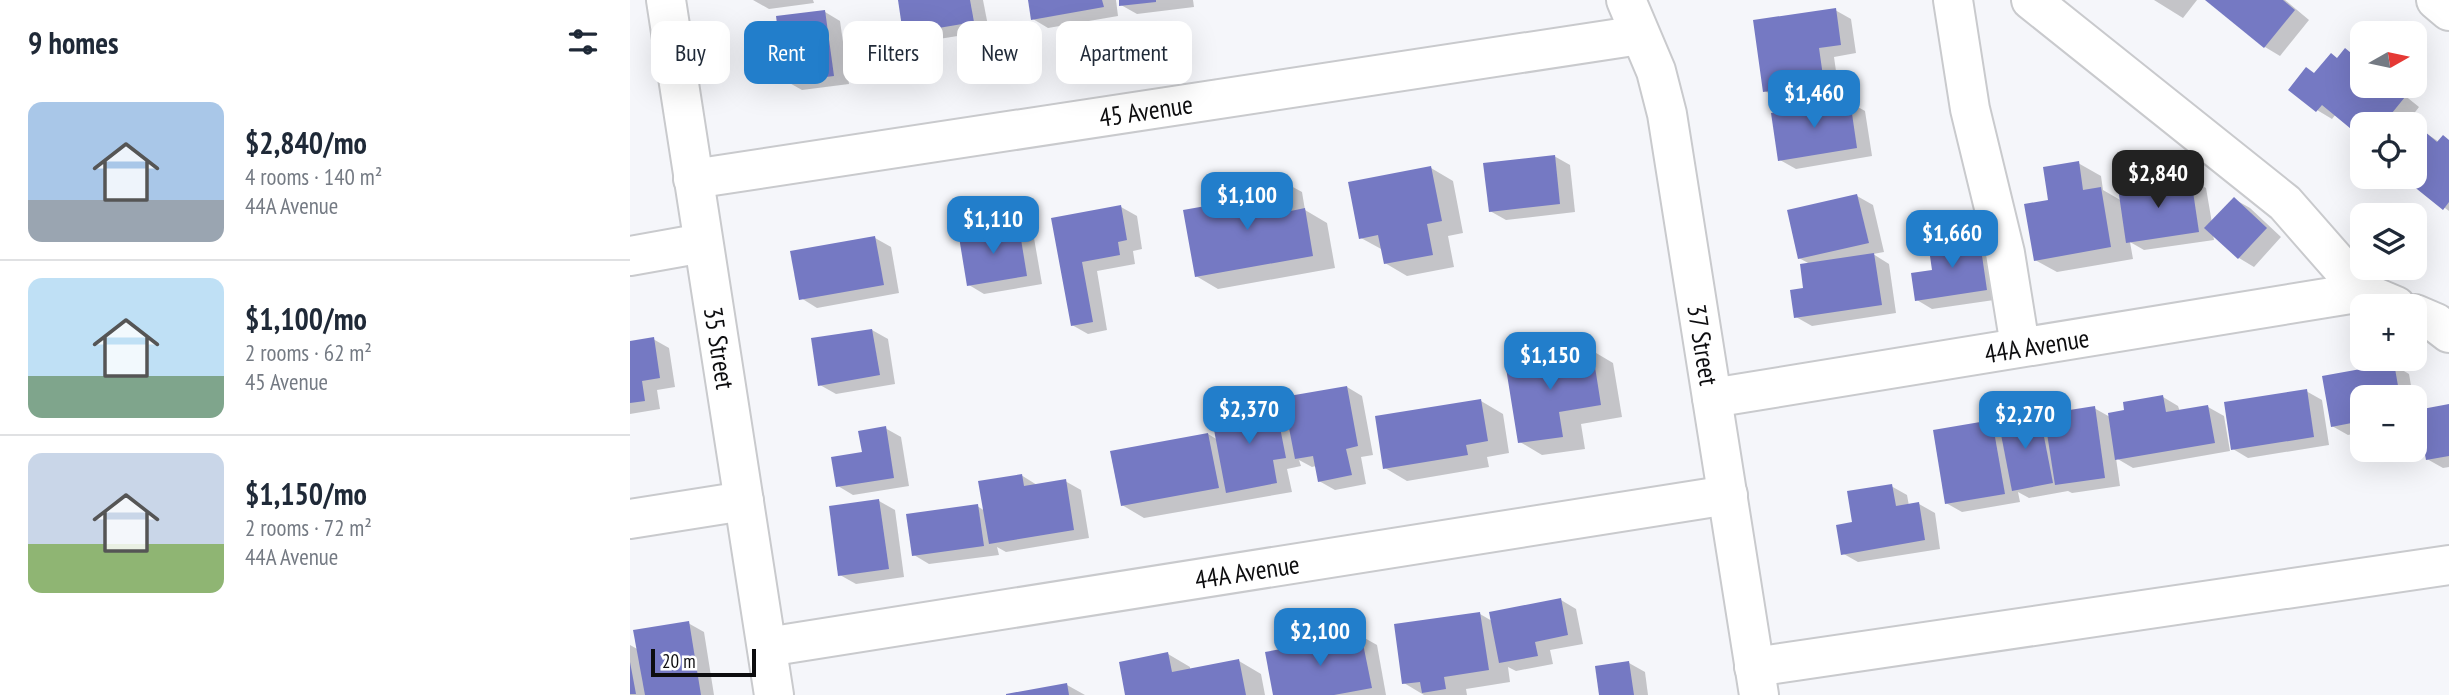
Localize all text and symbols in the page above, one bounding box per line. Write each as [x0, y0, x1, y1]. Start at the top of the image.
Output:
chip: Buy [651, 21, 730, 84]
chip: Rent [744, 21, 829, 84]
chip: Filters [843, 21, 943, 84]
chip: New [957, 21, 1042, 84]
chip: Apartment [1056, 21, 1192, 84]
north arrow [2350, 21, 2427, 98]
map controls [2350, 21, 2427, 462]
text: 9 homes [28, 23, 119, 62]
icon: filters [564, 23, 602, 61]
pin: $1,460 [1757, 71, 1871, 130]
text: $1,460 [1784, 78, 1844, 107]
street label: 45 Avenue [1097, 87, 1195, 134]
button: locate [2350, 112, 2427, 189]
text: $2,840/mo [245, 123, 367, 162]
icon: home [84, 130, 168, 214]
pin: $2,840 [2101, 150, 2215, 210]
text: $2,840 [2128, 158, 2188, 187]
text: 4 rooms · 140 m² [245, 162, 382, 191]
pin: $1,100 [1190, 173, 1304, 232]
text: $1,100 [1217, 180, 1277, 209]
text: 44A Avenue [245, 191, 338, 220]
pin: $1,110 [936, 196, 1050, 256]
button: layers [2350, 203, 2427, 280]
text: $1,110 [963, 204, 1023, 233]
pin: $1,660 [1895, 210, 2009, 270]
text: $1,660 [1922, 218, 1982, 247]
button: + [2350, 294, 2427, 371]
text: $1,100/mo [245, 299, 367, 338]
street label: 37 Street [1681, 302, 1726, 388]
street label: 35 Street [697, 304, 743, 391]
icon: home [84, 306, 168, 390]
street label: 44A Avenue [1982, 320, 2091, 370]
pin: $1,150 [1493, 332, 1607, 392]
text: 2 rooms · 62 m² [245, 338, 372, 367]
text: $1,150 [1520, 340, 1580, 369]
text: 45 Avenue [245, 367, 328, 396]
button: − [2350, 385, 2427, 462]
pin: $2,370 [1192, 386, 1306, 446]
pin: $2,270 [1968, 392, 2082, 451]
text: $2,370 [1219, 394, 1279, 423]
text: $2,270 [1995, 399, 2055, 428]
text: $1,150/mo [245, 474, 367, 513]
icon: home [84, 481, 168, 565]
text: 2 rooms · 72 m² [245, 513, 372, 542]
text: 44A Avenue [245, 542, 338, 571]
street label: 44A Avenue [1192, 547, 1302, 596]
pin: $2,100 [1263, 608, 1377, 668]
text: $2,100 [1290, 616, 1350, 645]
scale bar [651, 646, 756, 678]
text: 20 m [662, 649, 696, 673]

